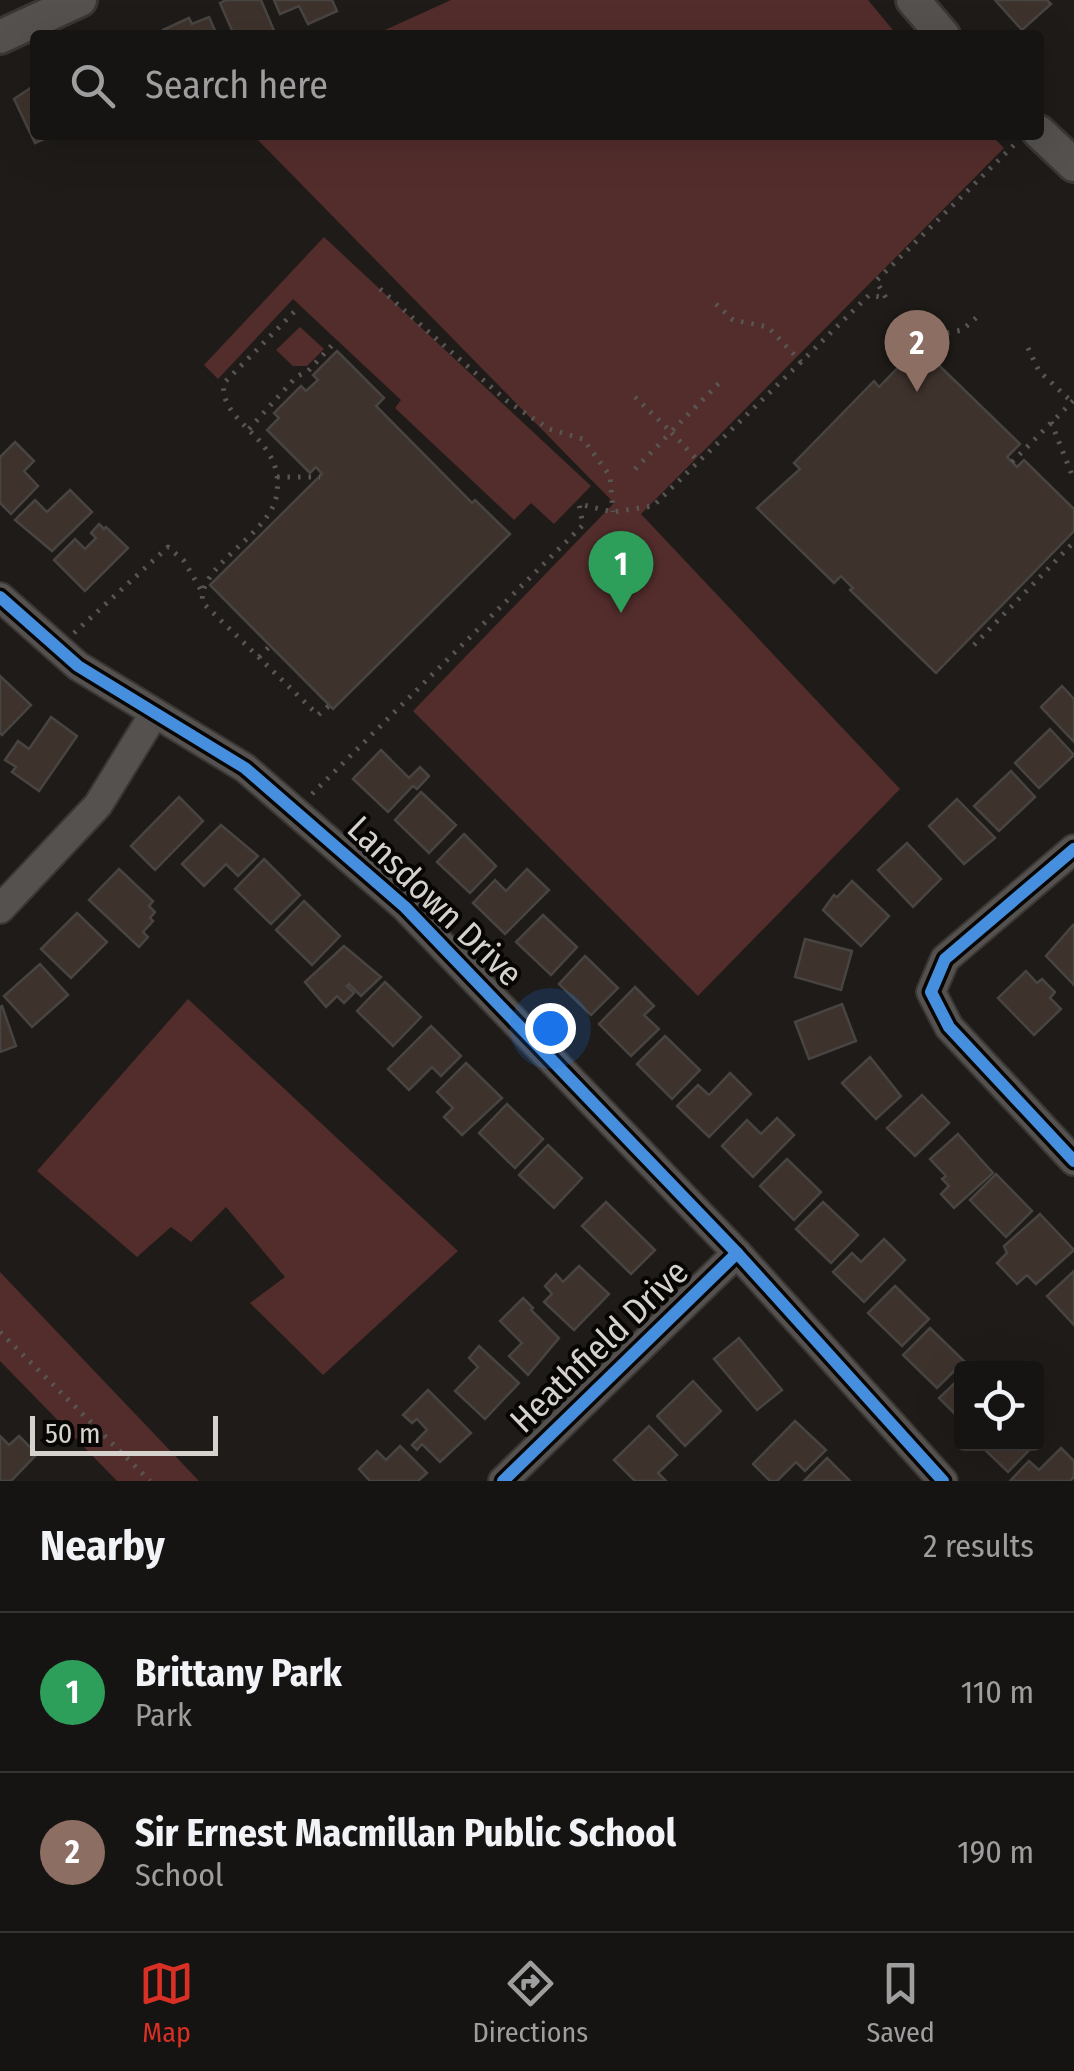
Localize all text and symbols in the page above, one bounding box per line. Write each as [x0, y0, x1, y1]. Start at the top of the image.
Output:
search box [30, 30, 1044, 140]
icon: search [65, 58, 120, 113]
text: Search here [145, 62, 328, 108]
pin: 2 [884, 310, 950, 392]
pin: 1 [588, 530, 654, 613]
street label: Lansdown Drive [339, 807, 531, 995]
your location [525, 1003, 576, 1054]
street label: Heathfield Drive [501, 1251, 697, 1441]
map controls [954, 1361, 1044, 1451]
button: locate [954, 1361, 1044, 1451]
scale bar [30, 1411, 218, 1456]
text: 50 m [45, 1417, 101, 1450]
text: Nearby [40, 1521, 165, 1571]
text: 2 results [923, 1527, 1034, 1565]
text: Brittany Park [135, 1650, 342, 1696]
text: 1 [66, 1673, 79, 1711]
text: 110 m [961, 1673, 1034, 1711]
text: Park [135, 1696, 192, 1734]
text: Sir Ernest Macmillan Public School [135, 1810, 676, 1856]
text: 2 [65, 1833, 80, 1871]
text: 190 m [957, 1833, 1034, 1871]
text: School [135, 1856, 224, 1894]
tab: Map [139, 1956, 194, 2049]
tab: Directions [472, 1956, 588, 2049]
tab: Saved [866, 1956, 935, 2049]

